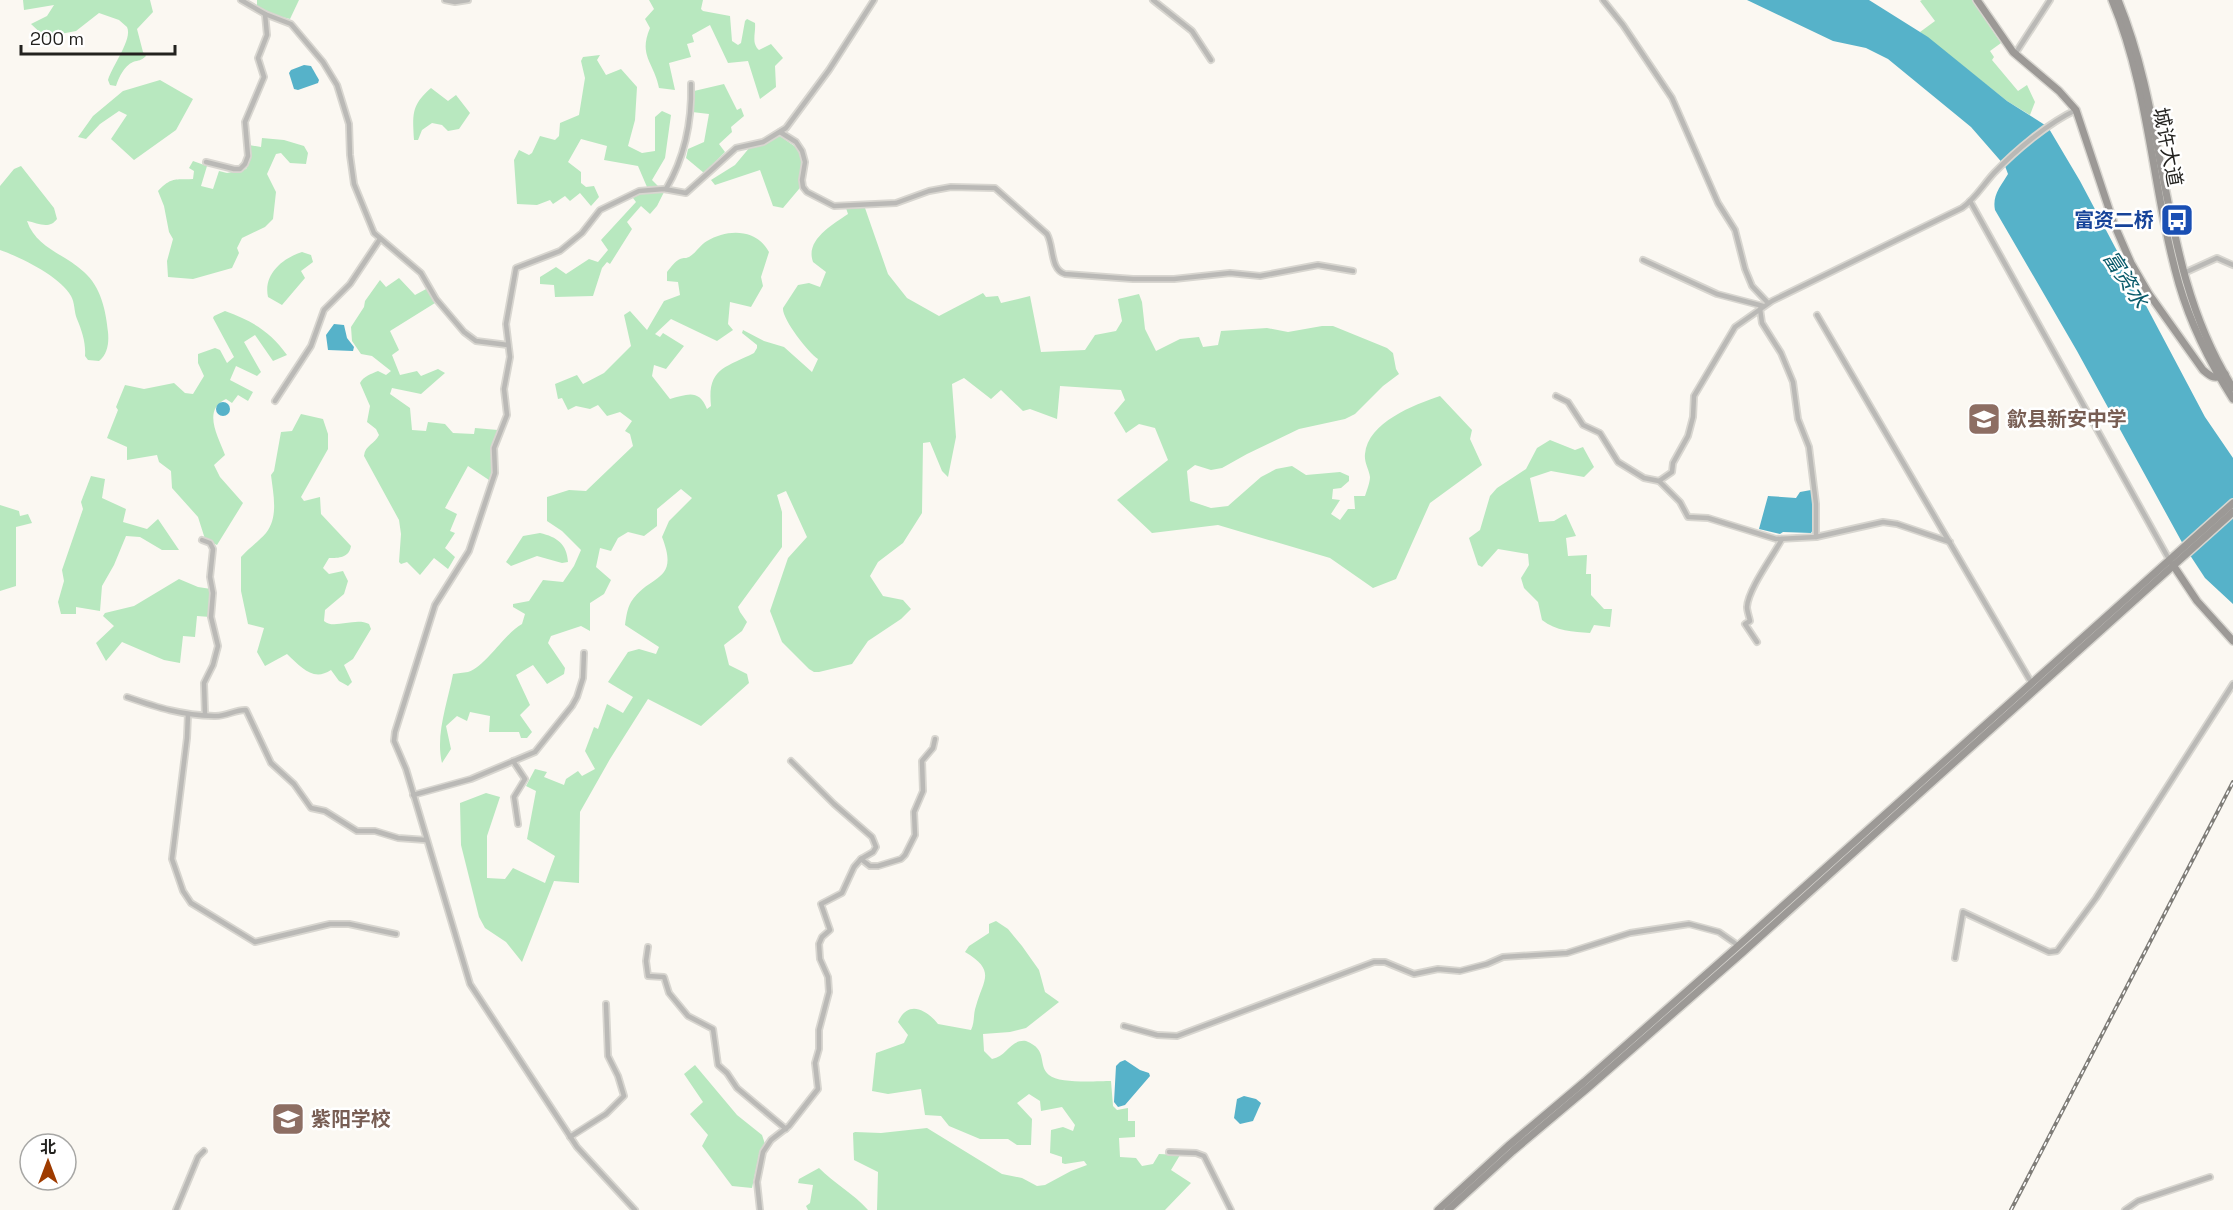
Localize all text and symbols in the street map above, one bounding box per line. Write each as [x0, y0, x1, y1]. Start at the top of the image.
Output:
scale bar [21, 18, 176, 56]
text: 200 m [30, 27, 84, 50]
street label: 城许大道 [2148, 105, 2188, 189]
bus stop icon: 富资二桥 [2159, 202, 2195, 238]
place label: 富资二桥 [2074, 207, 2154, 233]
water label: 富资水 [2098, 245, 2155, 314]
school or university icon: 歙县新安中学 [1966, 401, 2002, 437]
place label: 歙县新安中学 [2007, 406, 2127, 432]
school or university icon: 紫阳学校 [270, 1101, 306, 1137]
place label: 紫阳学校 [311, 1106, 391, 1132]
north arrow [18, 1132, 78, 1192]
text: 北 [40, 1137, 56, 1158]

